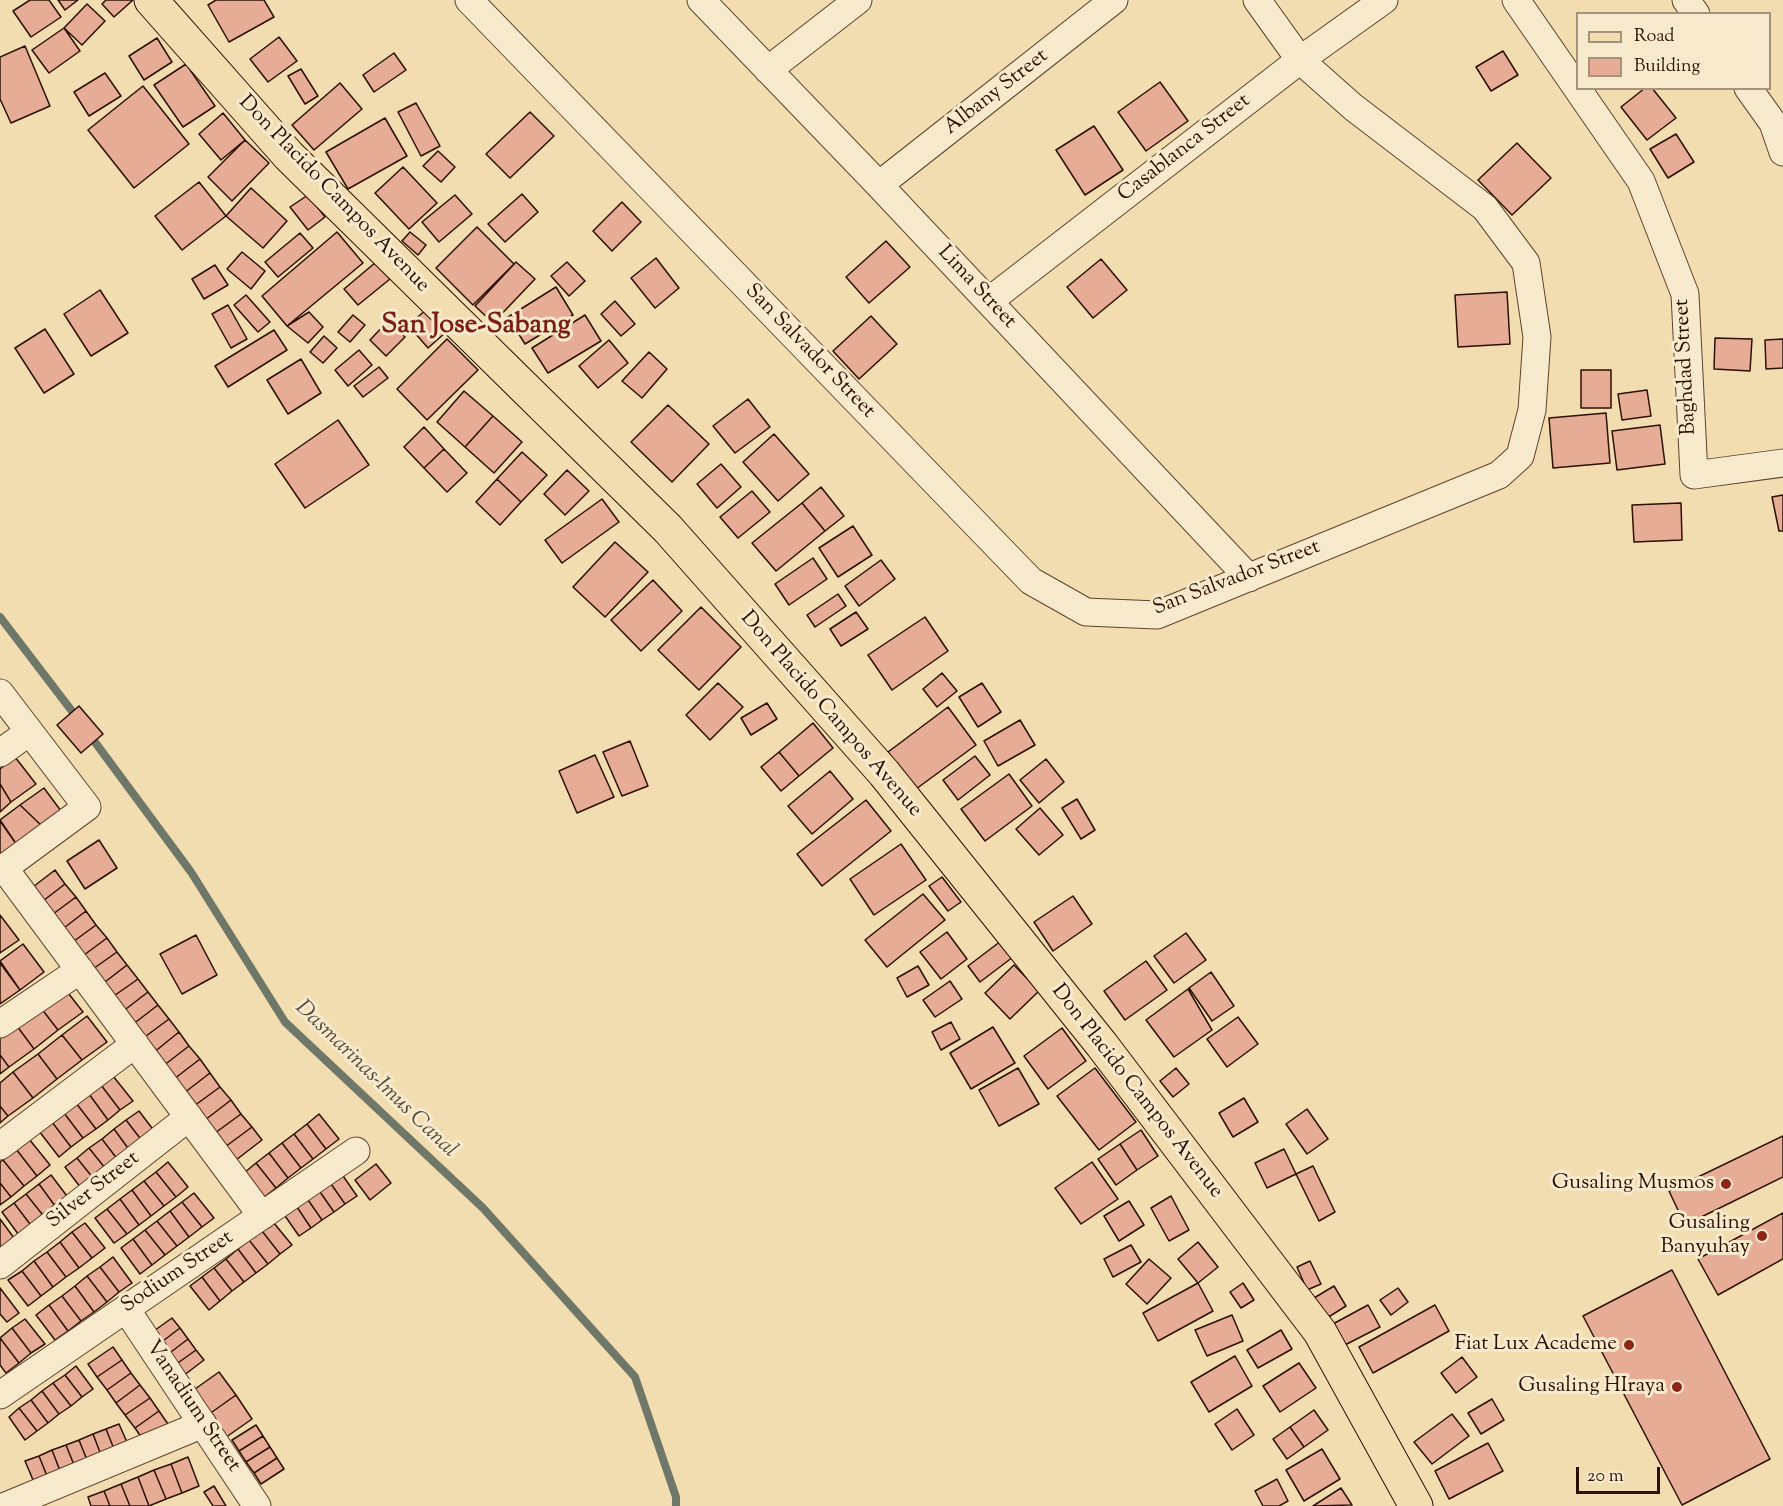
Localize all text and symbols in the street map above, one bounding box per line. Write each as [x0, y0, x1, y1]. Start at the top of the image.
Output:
legend [1576, 12, 1771, 90]
text: Road [1634, 24, 1674, 50]
street label: Albany Street [940, 45, 1054, 141]
text: Building [1634, 54, 1700, 80]
street label: Casablanca Street [1114, 90, 1256, 208]
street label: Don Placido Campos Avenue [232, 91, 434, 299]
street label: Lima Street [931, 241, 1021, 335]
street label: San Salvador Street [738, 280, 880, 424]
street label: Baghdad Street [1671, 298, 1703, 436]
district label: San Jose-Sabang [381, 311, 571, 343]
street label: San Salvador Street [1150, 536, 1324, 622]
street label: Don Placido Campos Avenue [734, 607, 926, 823]
street label: Don Placido Campos Avenue [1045, 980, 1227, 1204]
water label: Dasmarinas-Imus Canal [288, 996, 462, 1164]
street label: Silver Street [43, 1147, 145, 1235]
place label: Gusaling Musmos [1552, 1171, 1714, 1197]
marker: Gusaling Musmos [1719, 1177, 1733, 1191]
place label: Gusaling Banyuhay [1661, 1211, 1750, 1261]
street label: Sodium Street [117, 1226, 239, 1320]
marker: Gusaling Banyuhay [1755, 1229, 1769, 1243]
place label: Fiat Lux Academe [1455, 1332, 1617, 1358]
street label: Vanadium Street [139, 1337, 245, 1477]
marker: Fiat Lux Academe [1622, 1338, 1636, 1352]
place label: Gusaling HIraya [1518, 1374, 1665, 1400]
marker: Gusaling HIraya [1670, 1380, 1684, 1394]
scale bar [1579, 1455, 1663, 1493]
text: 20 m [1587, 1464, 1624, 1490]

